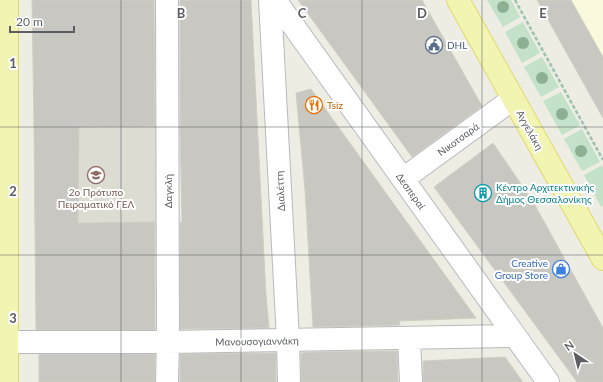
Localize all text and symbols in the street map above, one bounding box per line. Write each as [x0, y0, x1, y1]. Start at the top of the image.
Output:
text: B [177, 5, 186, 21]
text: C [298, 5, 307, 21]
text: D [417, 5, 427, 21]
text: E [539, 5, 547, 21]
scale bar [10, 8, 74, 34]
text: 20 m [16, 14, 43, 29]
public building icon: DHL [424, 35, 444, 55]
place label: DHL [447, 39, 467, 51]
text: 1 [9, 55, 17, 71]
restaurant icon: Tsiz [304, 95, 324, 115]
place label: Tsiz [327, 99, 343, 111]
street label: Αγγελάκη [514, 108, 546, 152]
street label: Νικοτσαρά [435, 120, 481, 158]
school or university icon: 2ο Πρότυπο Πειραματικό ΓΕΛ [86, 165, 106, 185]
street label: Διαλέττη [273, 170, 287, 211]
street label: Δεσπεραί [394, 170, 428, 212]
street label: Δαγκλή [162, 174, 174, 208]
place label: Κέντρο Αρχιτεκτινικής Δήμος Θεσσαλονίκης [496, 181, 595, 205]
text: 2 [9, 183, 17, 199]
building icon: Κέντρο Αρχιτεκτινικής Δήμος Θεσσαλονίκης [473, 183, 493, 203]
place label: 2ο Πρότυπο Πειραματικό ΓΕΛ [58, 186, 134, 210]
place label: Creative Group Store [495, 257, 548, 281]
shop icon: Creative Group Store [551, 259, 571, 279]
text: 3 [9, 310, 17, 326]
street label: Μανουσογιαννάκη [215, 334, 299, 348]
north arrow [555, 334, 595, 374]
text: N [562, 338, 576, 353]

